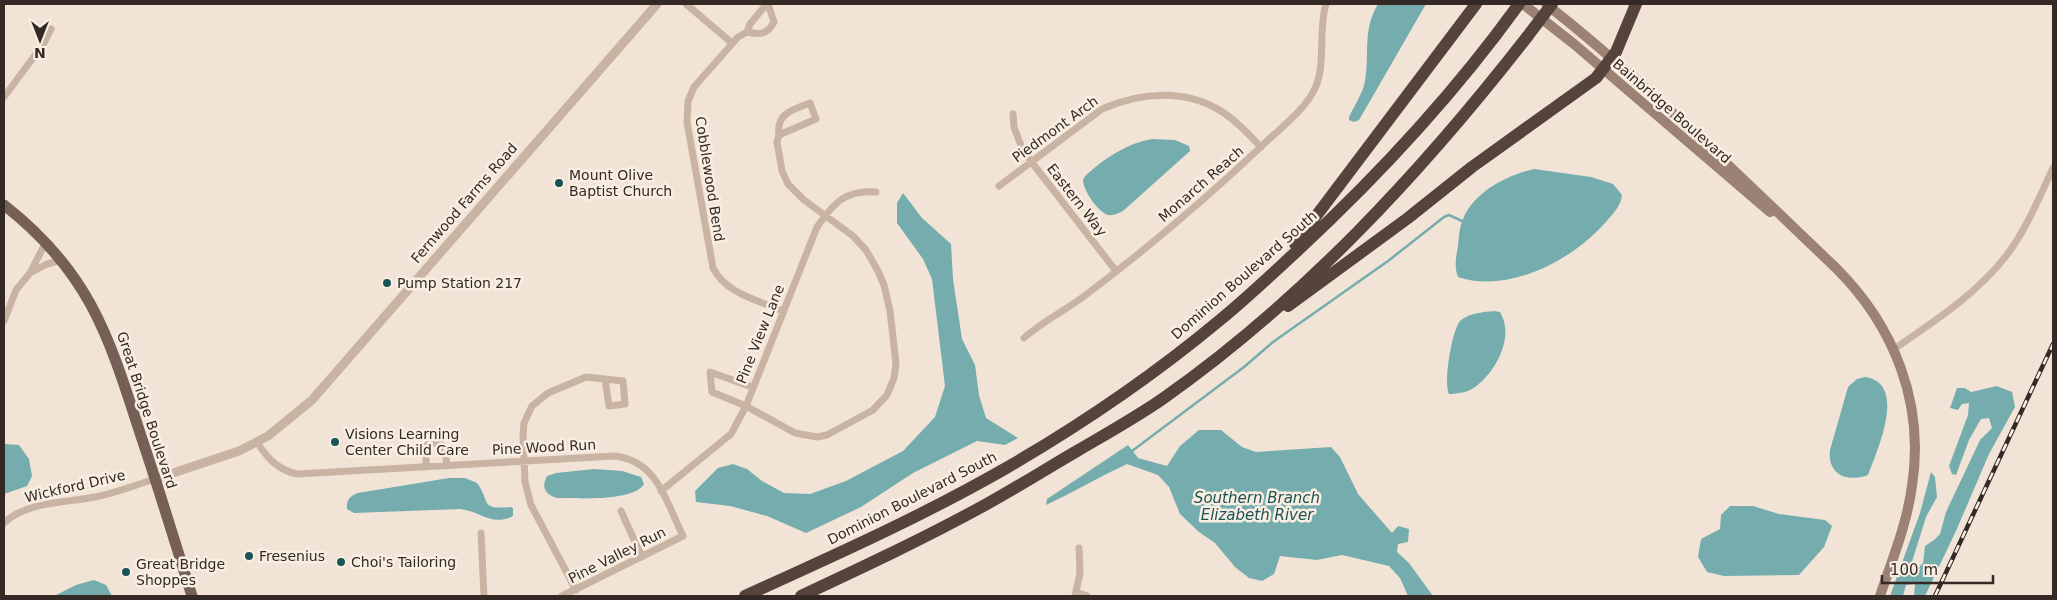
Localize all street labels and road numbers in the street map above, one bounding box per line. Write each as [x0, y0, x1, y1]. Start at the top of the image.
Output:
street label: Bainbridge Boulevard [1610, 55, 1734, 167]
street label: Piedmont Arch [1009, 93, 1101, 165]
street label: Cobblewood Bend [692, 115, 728, 243]
street label: Fernwood Farms Road [408, 140, 520, 266]
street label: Monarch Reach [1155, 143, 1247, 225]
street label: Eastern Way [1044, 161, 1110, 239]
street label: Dominion Boulevard South [1168, 207, 1320, 343]
street label: Pine View Lane [733, 282, 787, 386]
street label: Great Bridge Boulevard [114, 329, 180, 491]
street label: Pine Wood Run [492, 436, 596, 458]
street label: Dominion Boulevard South [825, 448, 999, 548]
street label: Wickford Drive [23, 467, 127, 505]
street label: Pine Valley Run [566, 524, 668, 586]

